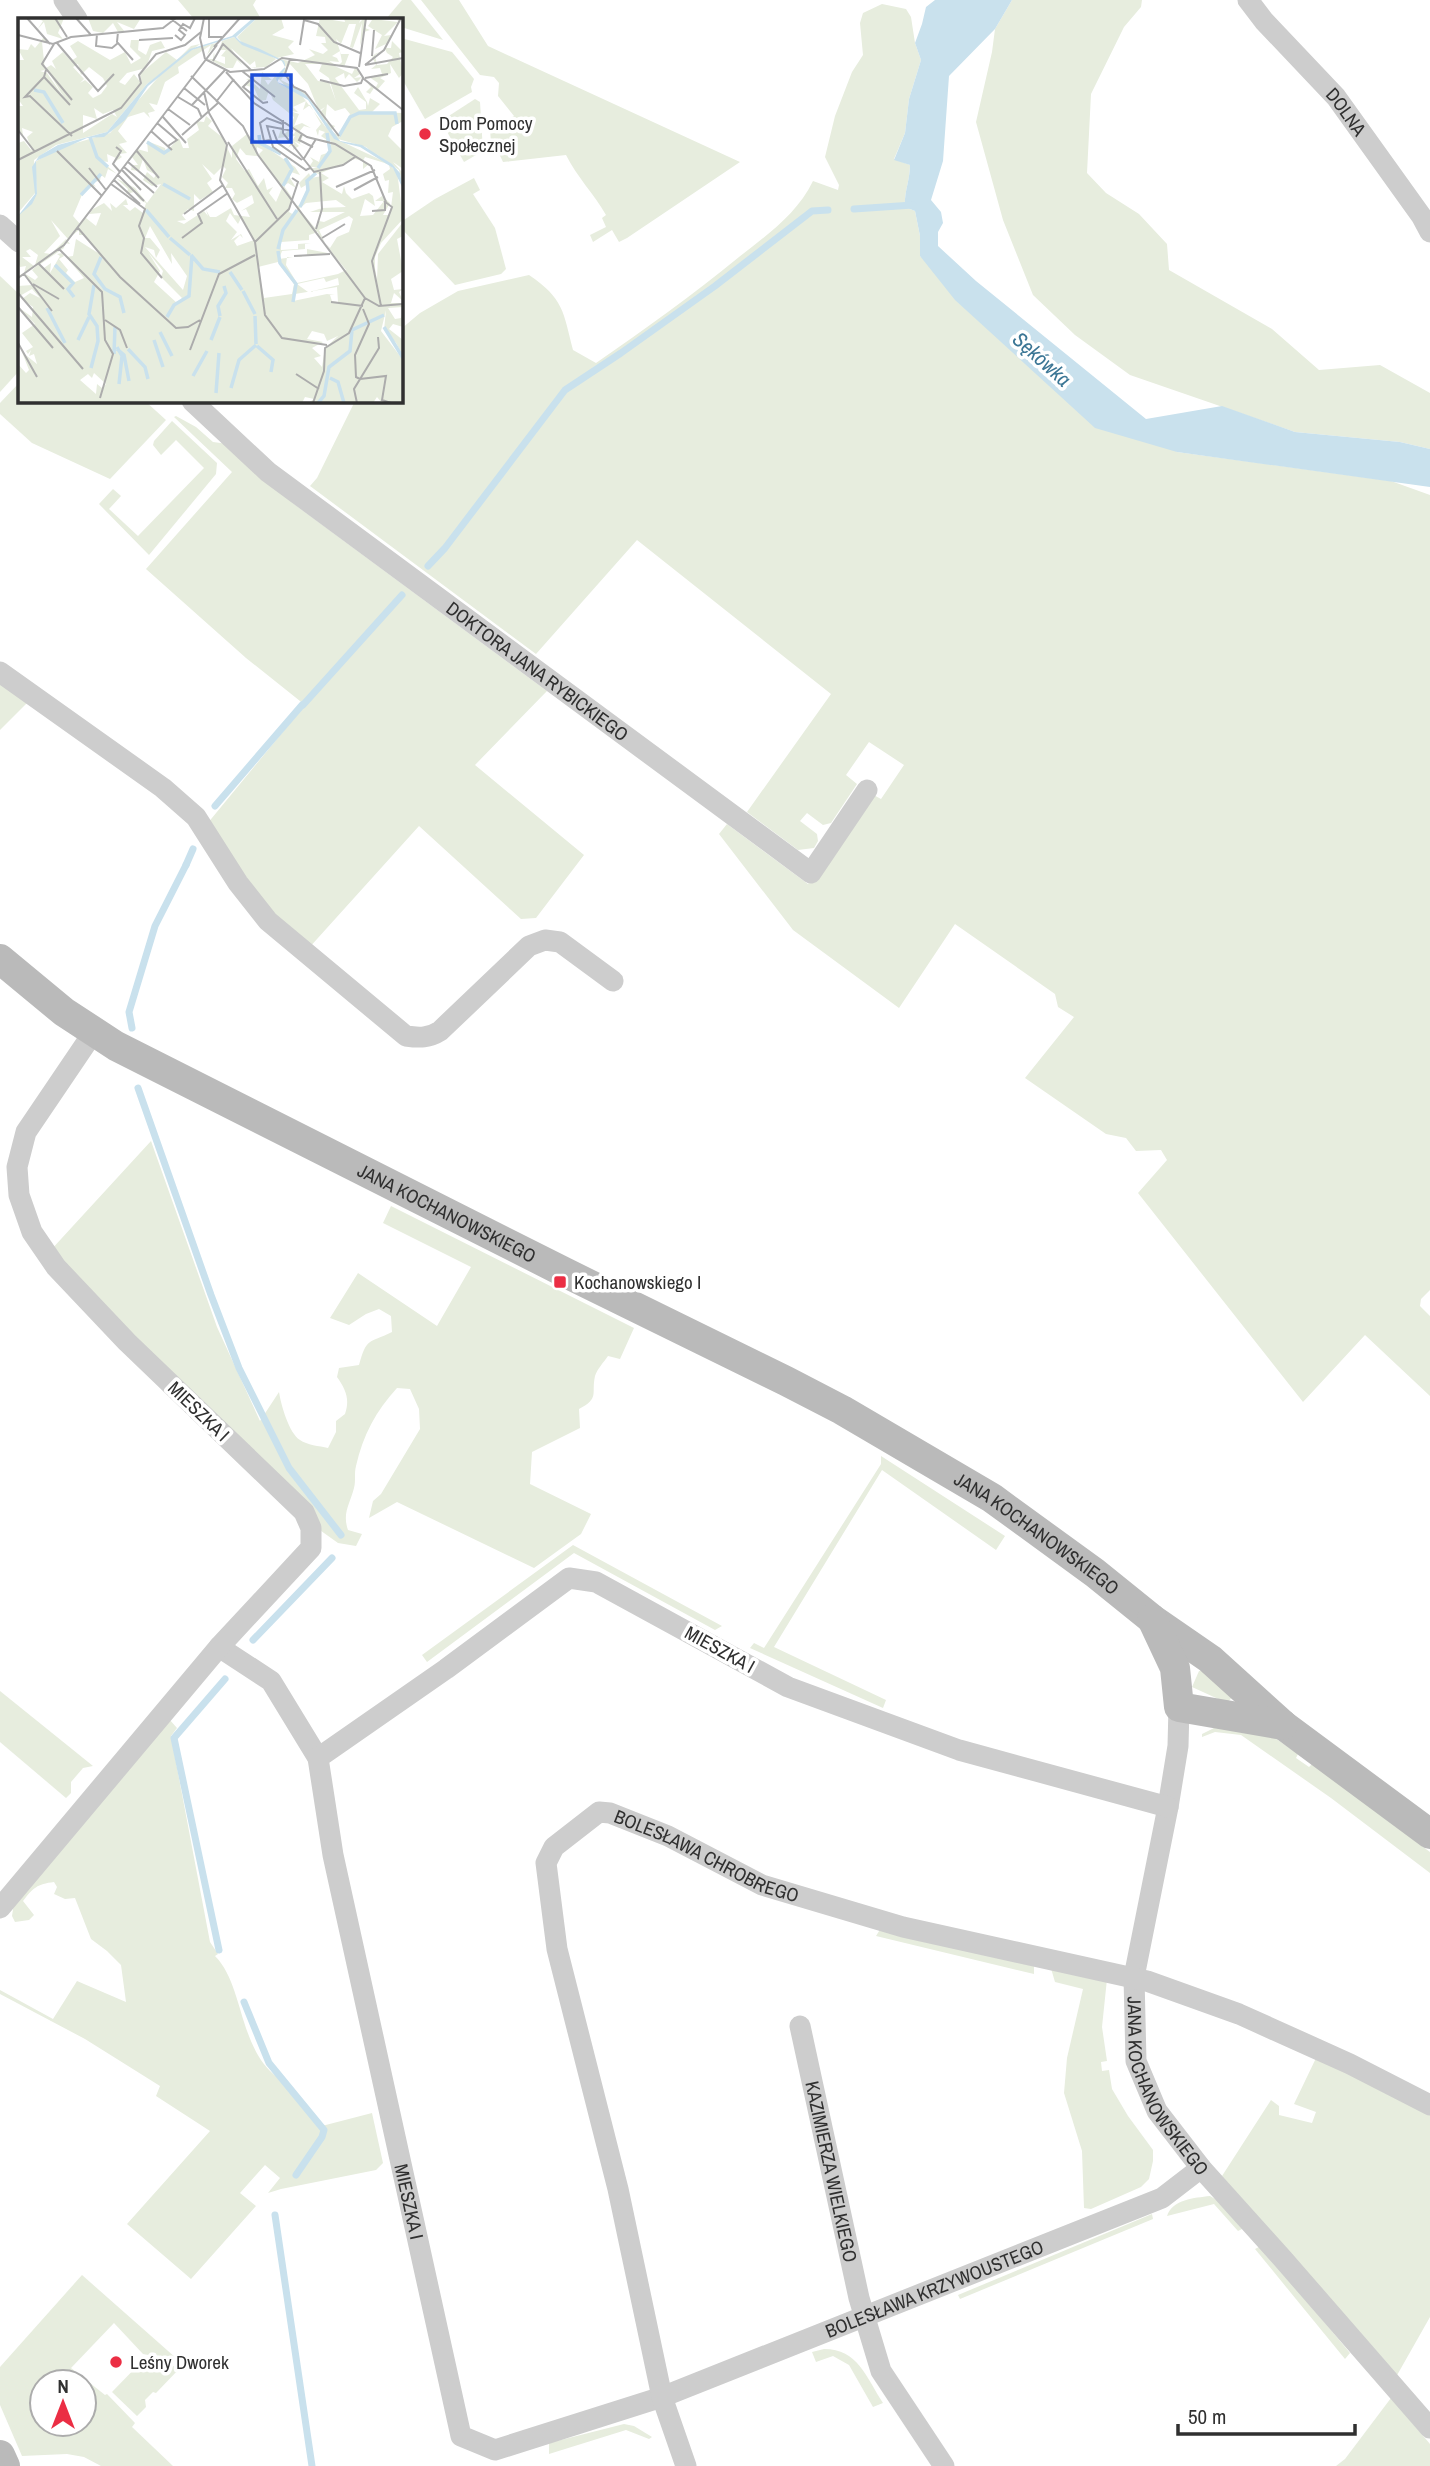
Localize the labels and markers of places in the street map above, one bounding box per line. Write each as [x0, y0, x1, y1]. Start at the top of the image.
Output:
place label: Dom Pomocy Społecznej [439, 110, 533, 158]
marker: Dom Pomocy Społecznej [417, 126, 433, 142]
place label: Kochanowskiego I [574, 1269, 701, 1295]
marker: Kochanowskiego I [552, 1274, 568, 1290]
place label: Leśny Dworek [130, 2349, 229, 2375]
marker: Leśny Dworek [108, 2354, 124, 2370]

